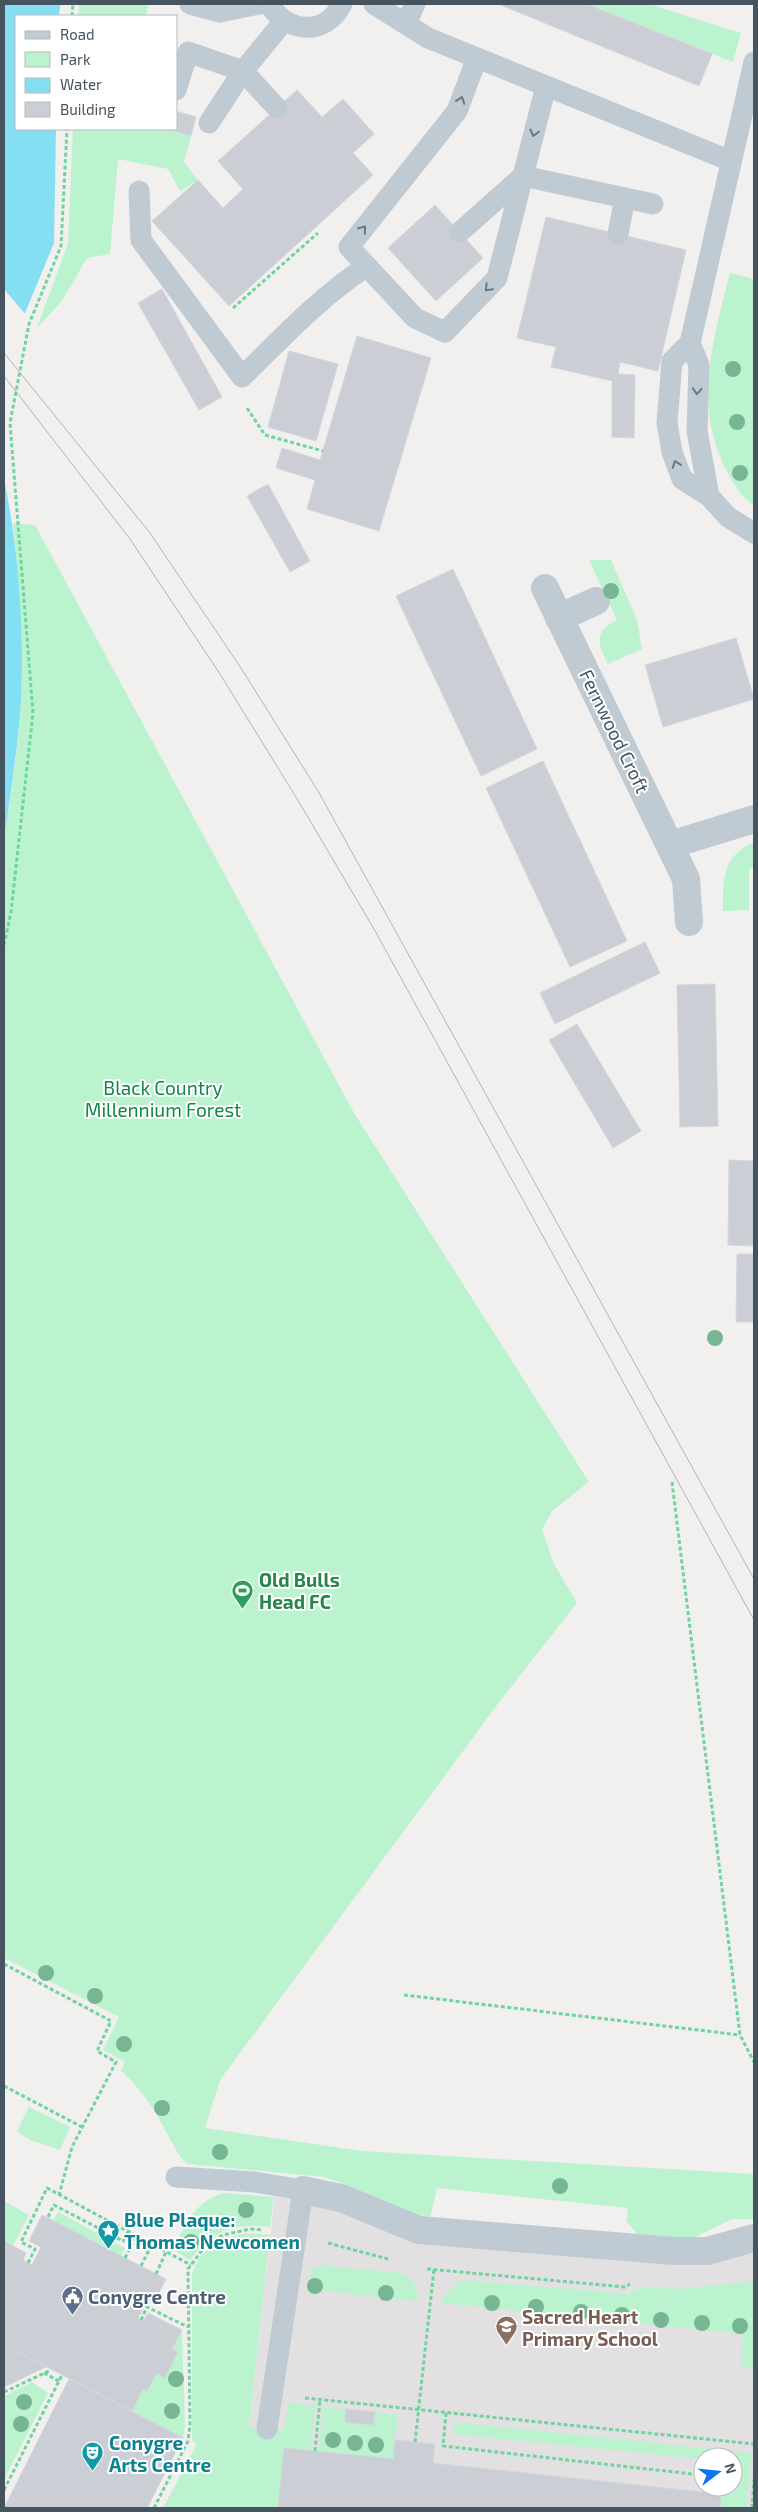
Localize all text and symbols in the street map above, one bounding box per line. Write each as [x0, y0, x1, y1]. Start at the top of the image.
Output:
legend [15, 15, 178, 130]
text: Road [60, 25, 95, 43]
text: Park [60, 50, 91, 68]
text: Water [60, 75, 102, 93]
one-way arrow [455, 97, 465, 105]
text: Building [60, 100, 116, 118]
one-way arrow [529, 129, 539, 137]
one-way arrow [357, 225, 366, 235]
one-way arrow [485, 282, 494, 291]
one-way arrow [692, 387, 703, 395]
one-way arrow [672, 460, 682, 469]
street label: Fernwood Croft [575, 665, 655, 797]
park label: Black Country Millennium Forest [85, 1076, 241, 1121]
place label: Old Bulls Head FC [259, 1568, 340, 1613]
sports icon: Old Bulls Head FC [231, 1578, 255, 1609]
place label: Blue Plaque: Thomas Newcomen [124, 2208, 300, 2253]
place icon: Blue Plaque: Thomas Newcomen [96, 2218, 120, 2249]
public building icon: Conygre Centre [60, 2284, 84, 2315]
place label: Conygre Centre [88, 2285, 226, 2309]
place label: Sacred Heart Primary School [522, 2305, 659, 2351]
school or university icon: Sacred Heart Primary School [494, 2315, 518, 2346]
place label: Conygre Arts Centre [109, 2431, 212, 2476]
theatre icon: Conygre Arts Centre [81, 2441, 105, 2472]
north arrow [693, 2447, 743, 2497]
text: N [721, 2461, 741, 2475]

